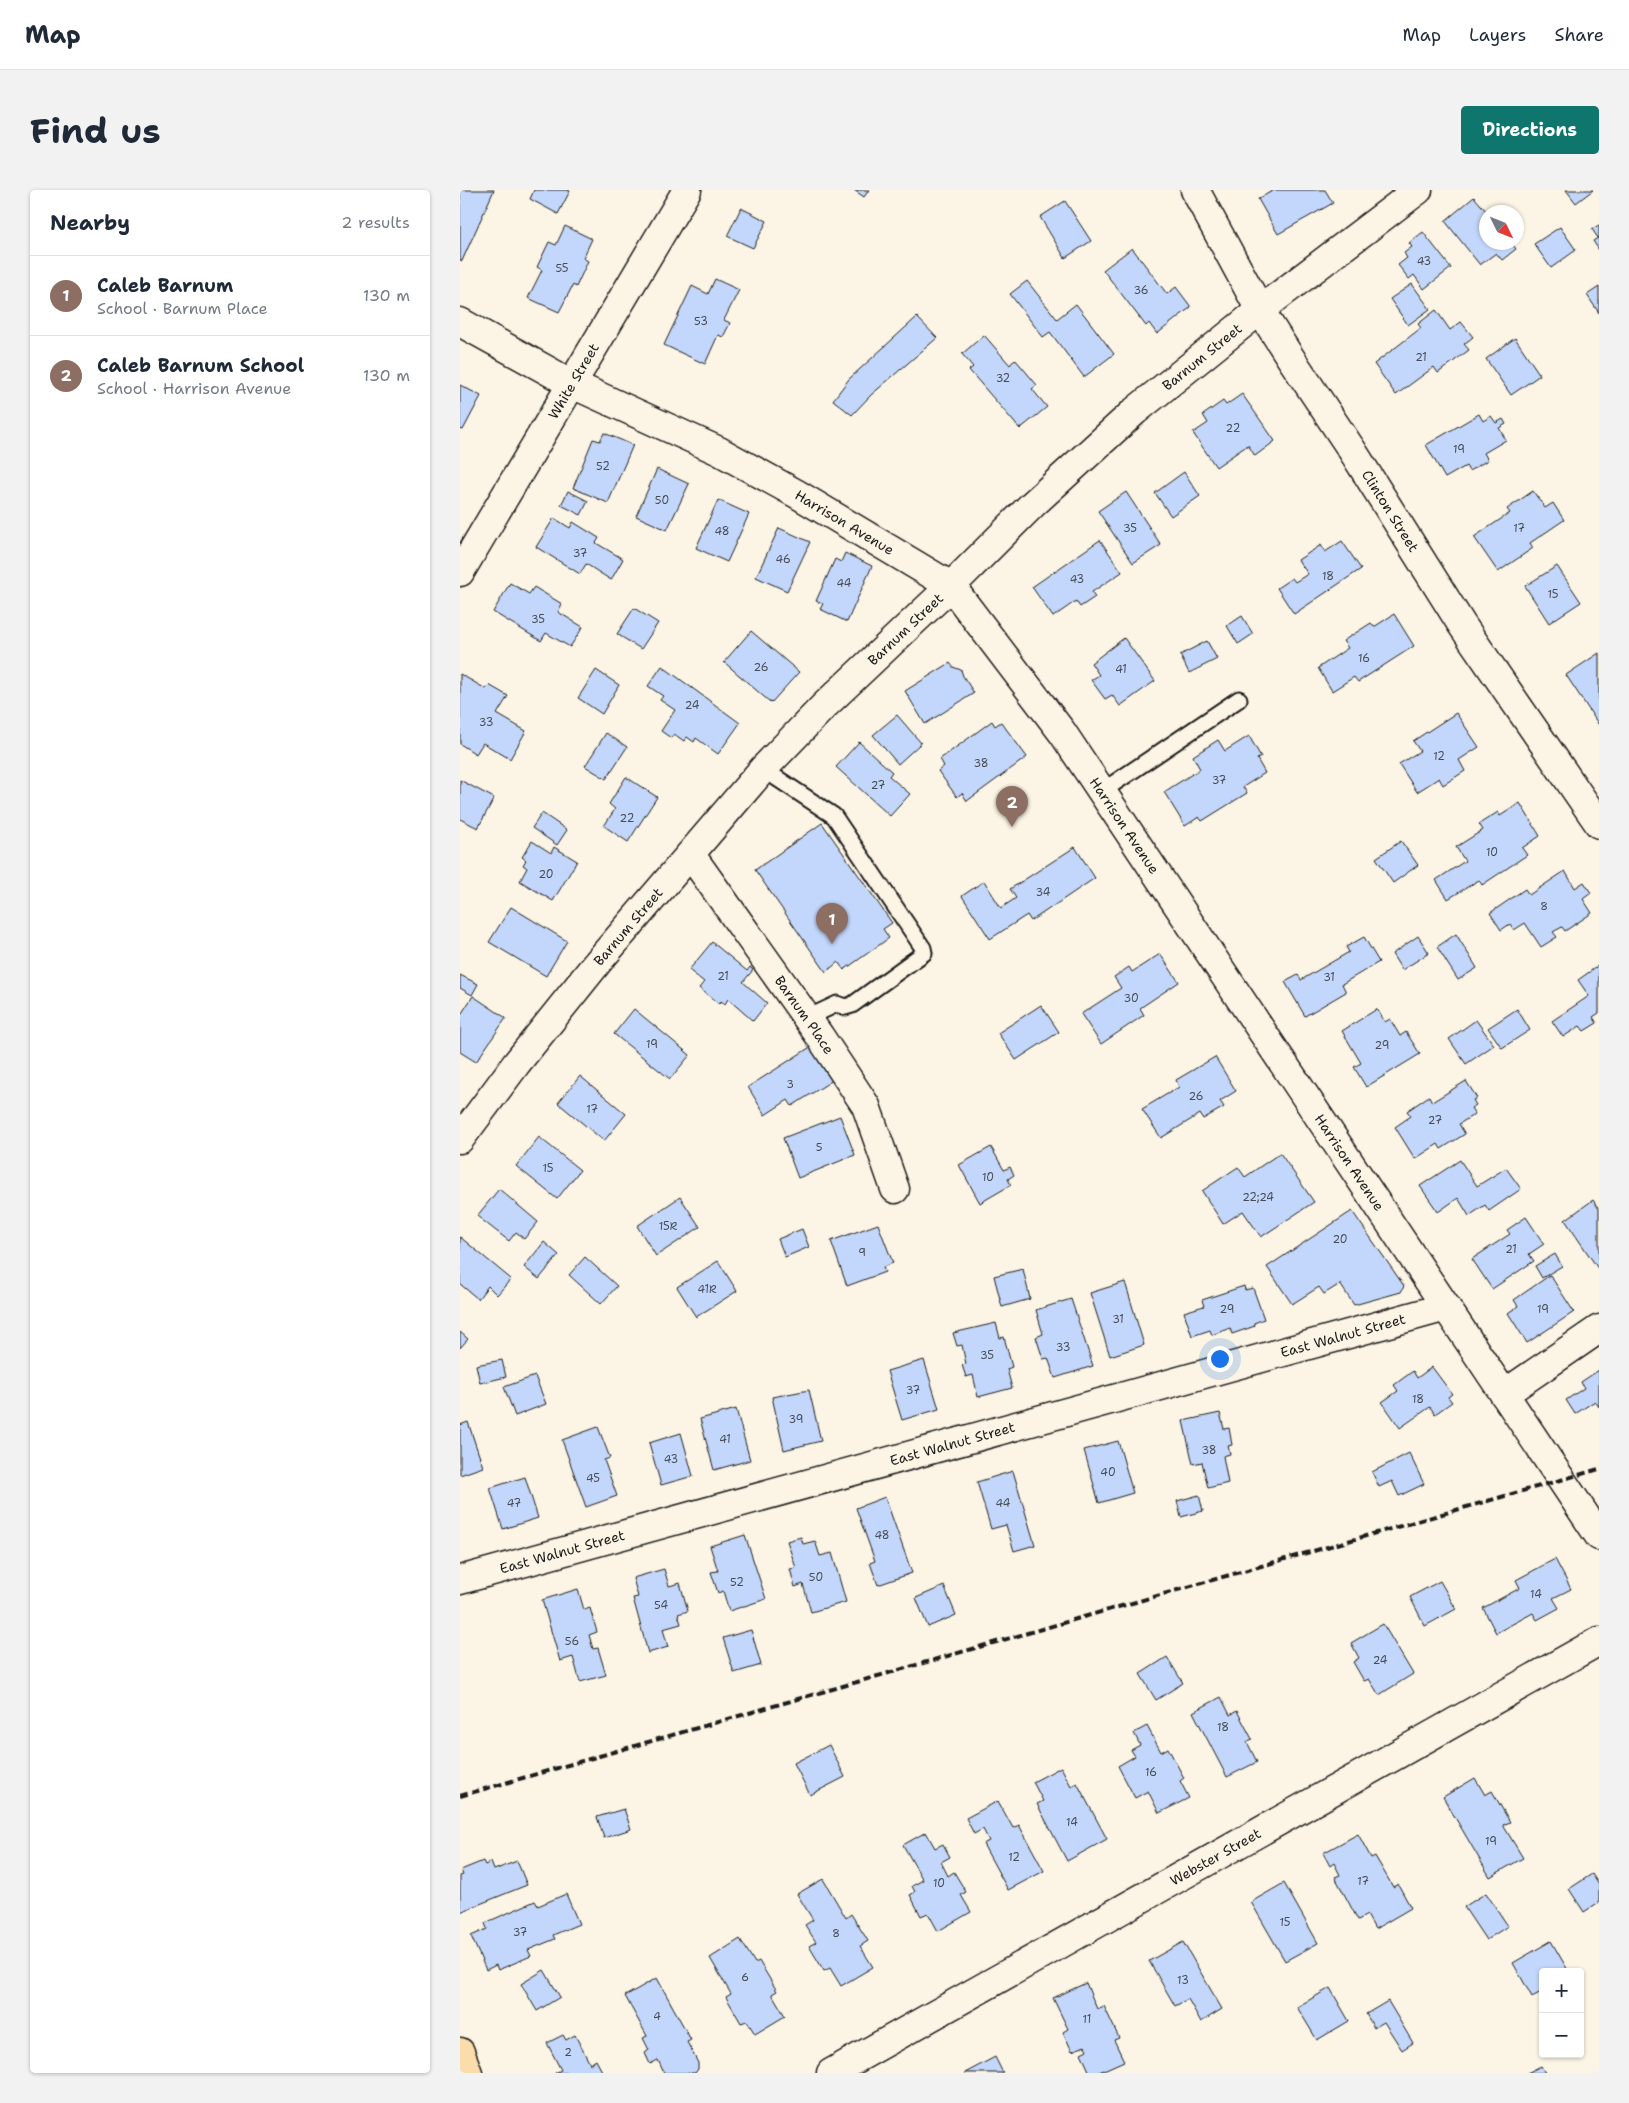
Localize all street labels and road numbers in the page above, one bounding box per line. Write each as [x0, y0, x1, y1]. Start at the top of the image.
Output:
street label: Barnum Street [1159, 319, 1246, 394]
street label: White Street [544, 340, 603, 422]
street label: Clinton Street [1358, 467, 1423, 555]
street label: Harrison Avenue [792, 486, 898, 559]
street label: Barnum Street [864, 589, 947, 669]
street label: Harrison Avenue [1086, 774, 1163, 877]
street label: Barnum Street [590, 884, 667, 969]
street label: Barnum Place [771, 972, 838, 1058]
street label: Harrison Avenue [1311, 1111, 1388, 1214]
street label: East Walnut Street [1278, 1310, 1407, 1361]
street label: East Walnut Street [888, 1418, 1017, 1470]
street label: East Walnut Street [498, 1526, 627, 1578]
street label: Webster Street [1167, 1824, 1264, 1890]

